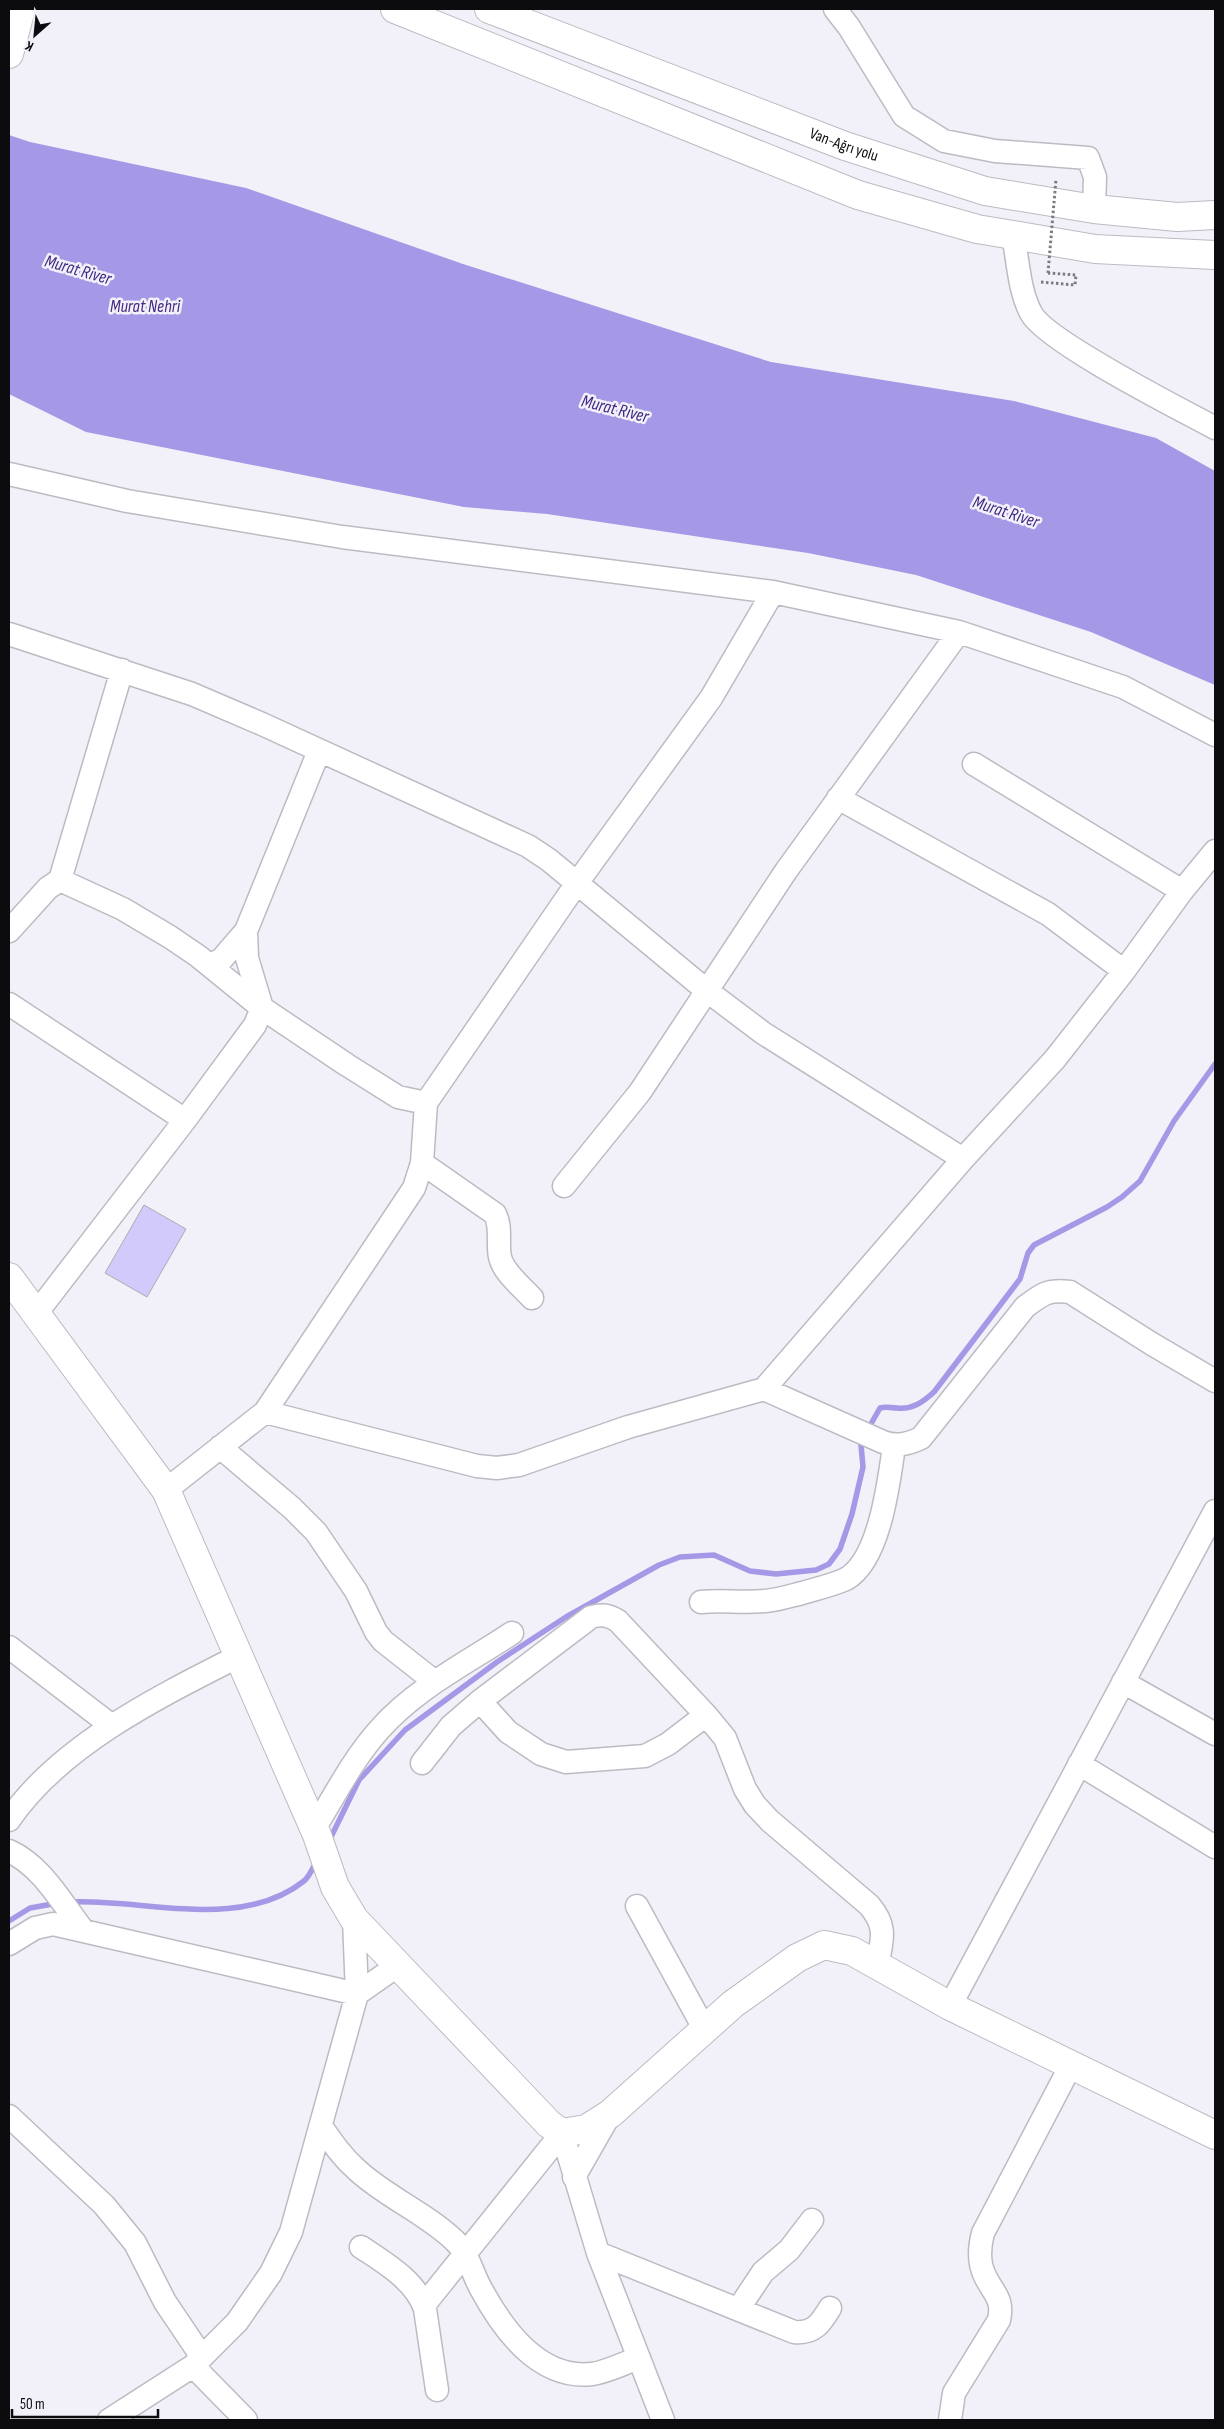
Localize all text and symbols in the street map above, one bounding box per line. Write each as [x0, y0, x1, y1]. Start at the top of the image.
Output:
north arrow [10, 10, 60, 60]
text: K [22, 37, 36, 55]
street label: Van-Ağrı yolu [807, 124, 880, 166]
water label: Murat River [42, 250, 115, 290]
water label: Murat Nehri [110, 296, 181, 317]
water label: Murat River [579, 391, 652, 428]
water label: Murat River [970, 491, 1043, 533]
scale bar [12, 2386, 159, 2418]
text: 50 m [20, 2395, 45, 2414]

